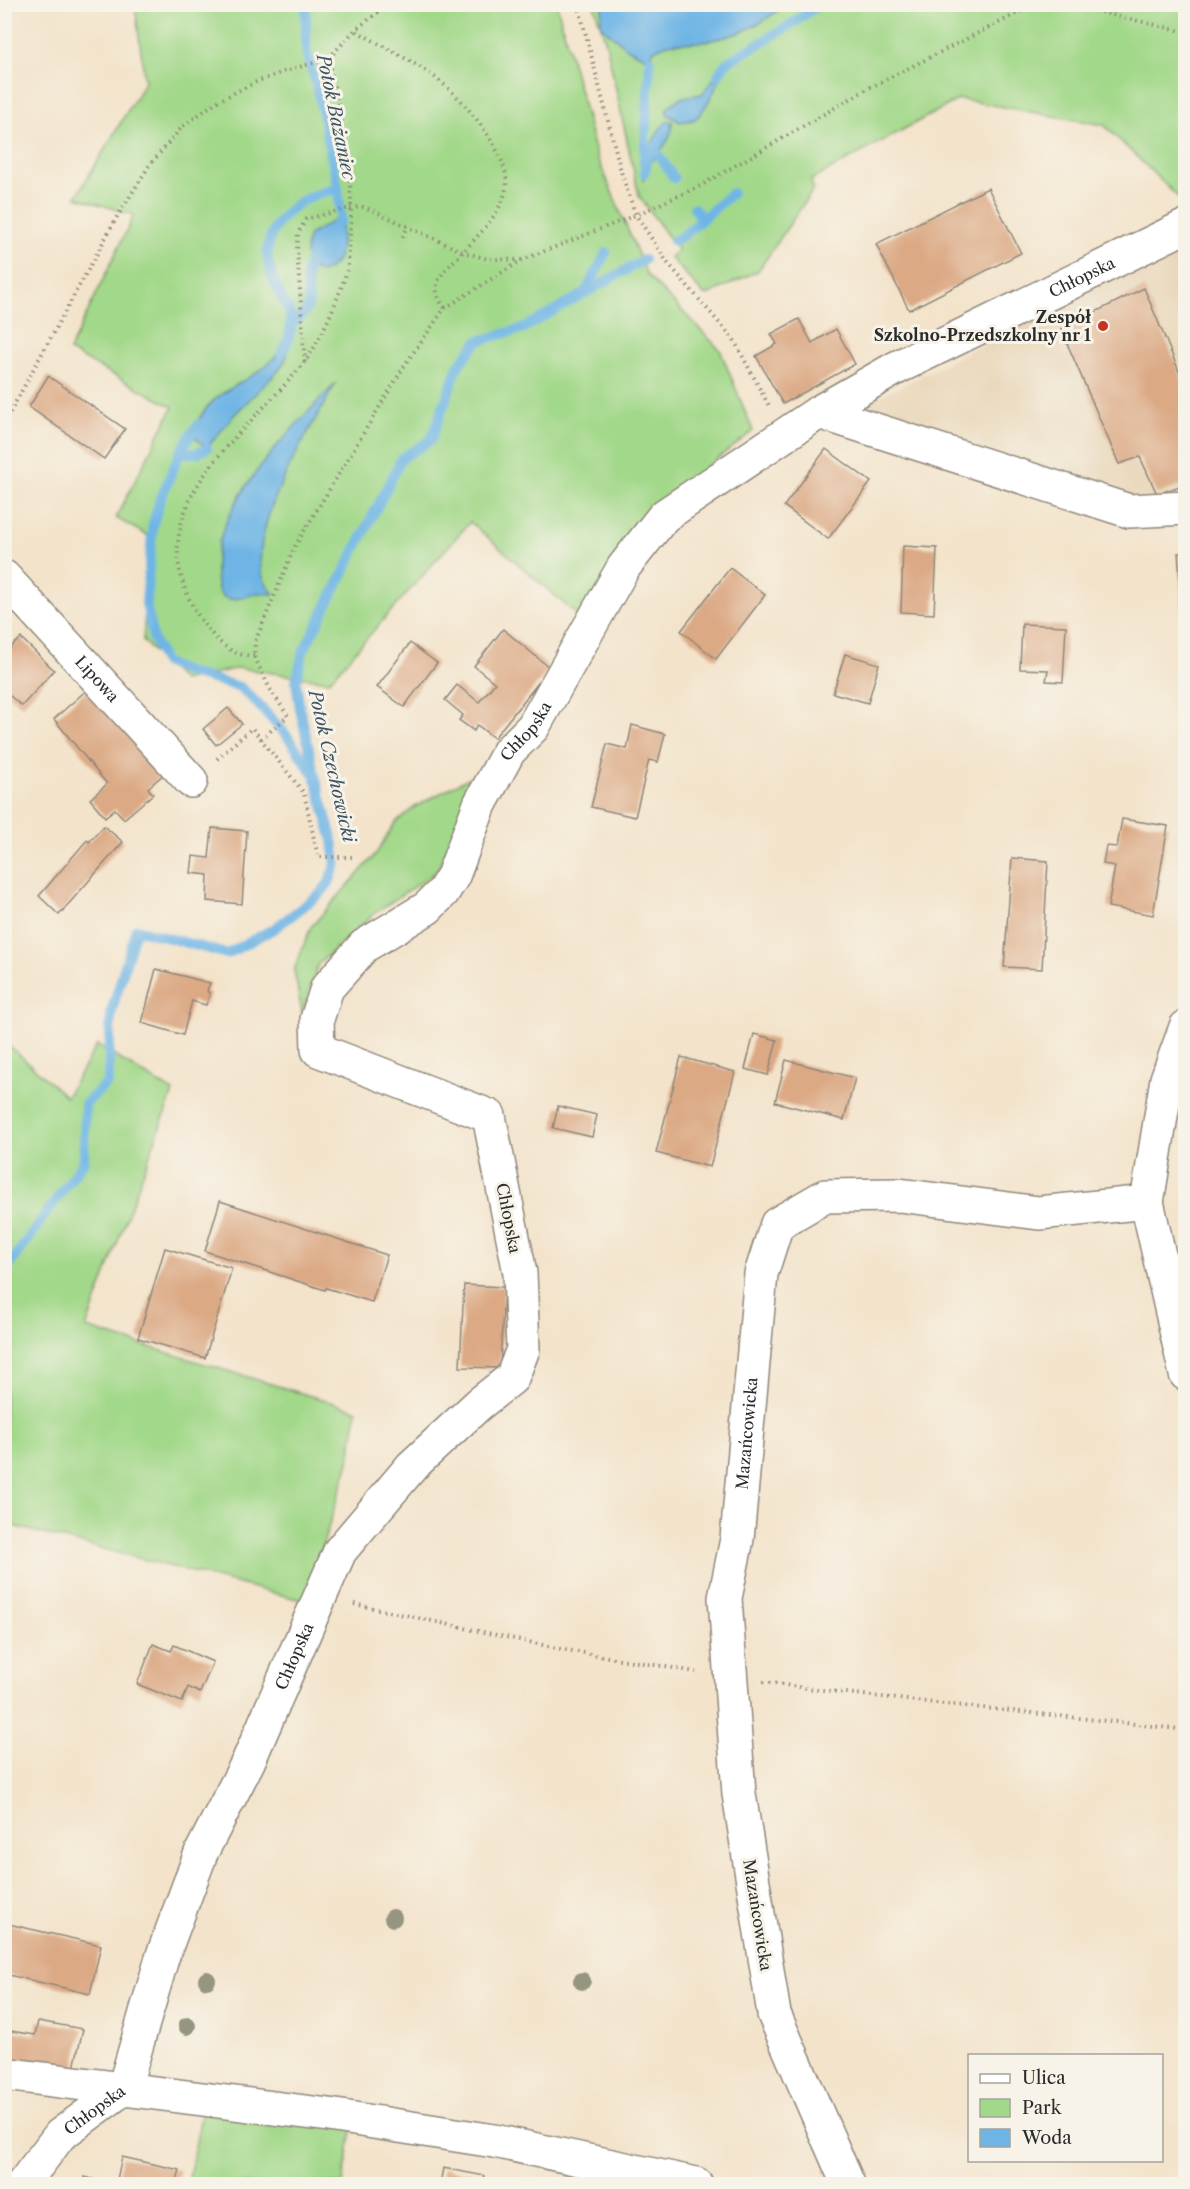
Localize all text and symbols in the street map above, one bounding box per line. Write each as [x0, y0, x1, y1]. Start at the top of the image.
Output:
water label: Potok Bażaniec [312, 50, 360, 183]
street label: Chłopska [1045, 252, 1119, 302]
place label: Zespół Szkolno-Przedszkolny nr 1 [874, 307, 1092, 345]
marker: Zespół Szkolno-Przedszkolny nr 1 [1096, 319, 1110, 333]
street label: Lipowa [71, 651, 124, 706]
water label: Potok Czechowicki [303, 686, 361, 846]
street label: Chłopska [496, 697, 556, 764]
street label: Chłopska [492, 1181, 526, 1255]
street label: Mazańcowicka [732, 1376, 762, 1490]
street label: Chłopska [271, 1619, 318, 1693]
street label: Mazańcowicka [739, 1858, 777, 1973]
legend [968, 2054, 1163, 2162]
text: Ulica [1022, 2067, 1066, 2089]
street label: Chłopska [60, 2080, 129, 2139]
text: Park [1022, 2097, 1063, 2119]
text: Woda [1021, 2127, 1072, 2149]

